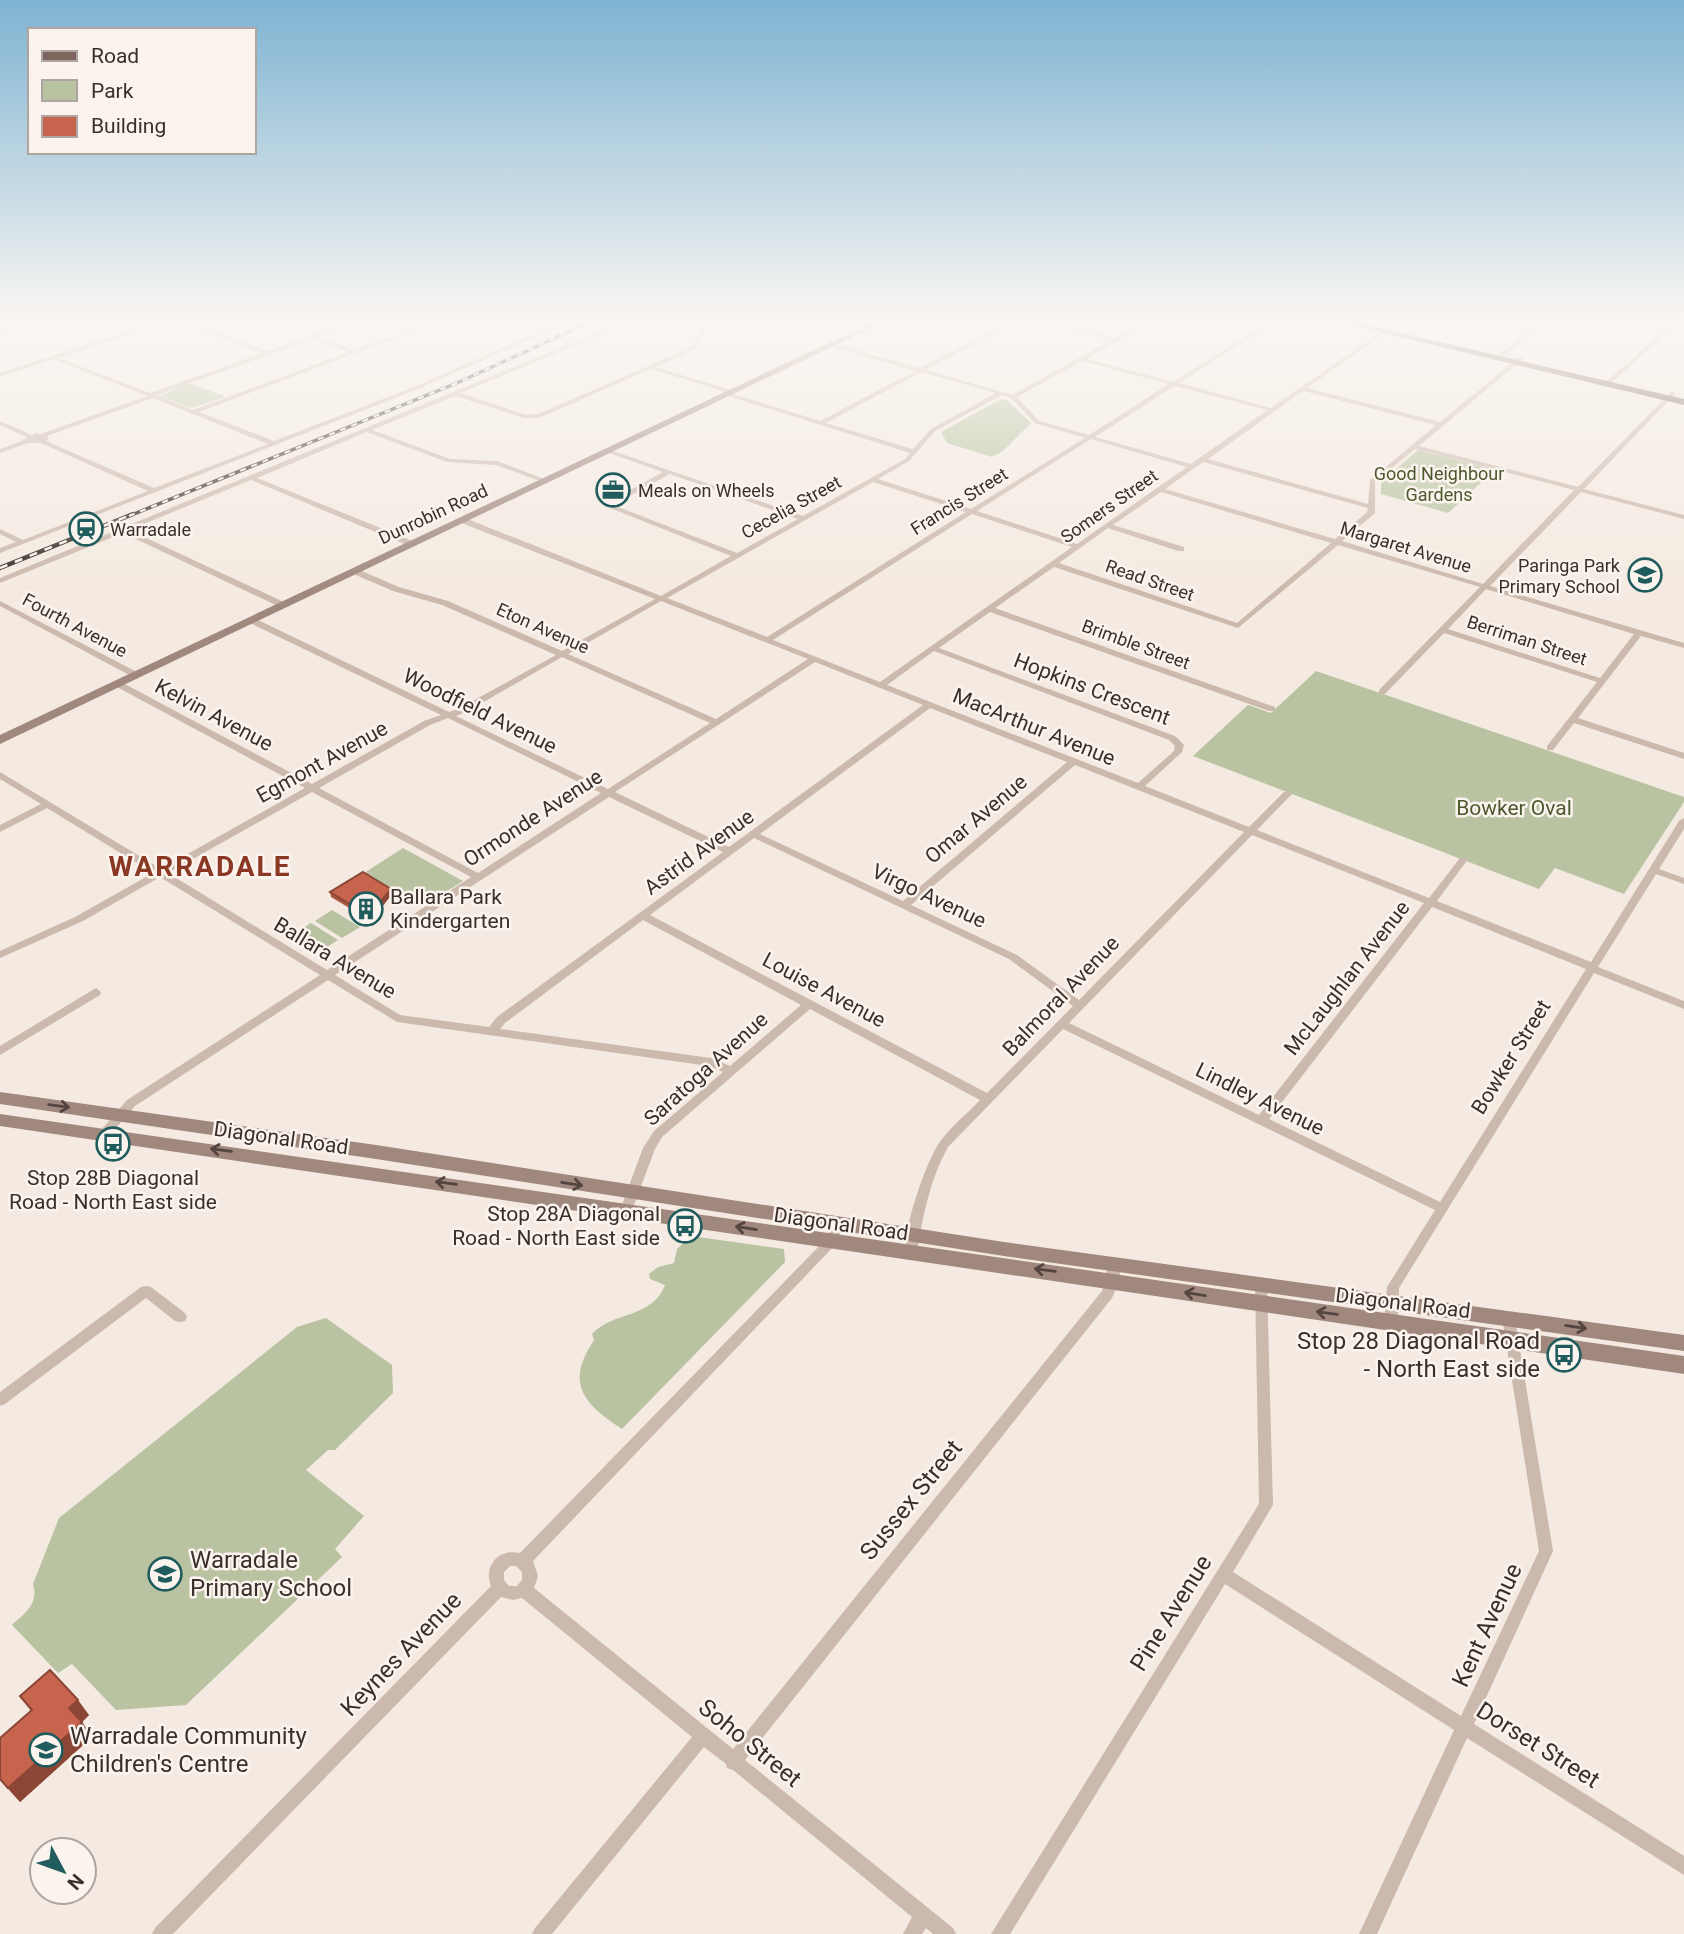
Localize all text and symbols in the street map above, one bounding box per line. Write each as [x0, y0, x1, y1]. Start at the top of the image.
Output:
legend [28, 28, 256, 154]
text: Road [91, 44, 139, 68]
text: Park [91, 79, 134, 103]
text: Building [91, 114, 166, 138]
street label: Francis Street [907, 463, 1011, 539]
park label: Good Neighbour Gardens [1374, 463, 1504, 505]
street label: Somers Street [1056, 465, 1162, 547]
office icon: Meals on Wheels [594, 471, 632, 509]
street label: Cecelia Street [737, 471, 845, 543]
street label: Dunrobin Road [375, 480, 491, 548]
place label: Meals on Wheels [638, 480, 775, 501]
station icon: Warradale [67, 510, 105, 548]
street label: Margaret Avenue [1338, 517, 1474, 577]
place label: Warradale [110, 519, 191, 540]
street label: Read Street [1103, 555, 1197, 605]
place label: Paringa Park Primary School [1498, 555, 1621, 597]
school or university icon: Paringa Park Primary School [1626, 556, 1664, 594]
street label: Fourth Avenue [19, 589, 131, 661]
street label: Eton Avenue [493, 598, 593, 658]
street label: Berriman Street [1464, 611, 1590, 669]
street label: Brimble Street [1079, 615, 1193, 673]
street label: Hopkins Crescent [1011, 648, 1174, 730]
street label: Woodfield Avenue [399, 663, 561, 759]
street label: Kelvin Avenue [151, 674, 277, 756]
street label: MacArthur Avenue [949, 683, 1119, 771]
street label: Egmont Avenue [252, 716, 392, 808]
street label: Ormonde Avenue [459, 764, 607, 872]
street label: Omar Avenue [920, 770, 1032, 868]
park label: Bowker Oval [1456, 796, 1572, 820]
street label: Astrid Avenue [640, 804, 758, 900]
district label: WARRADALE [108, 850, 292, 883]
street label: Virgo Avenue [868, 859, 990, 933]
place label: Ballara Park Kindergarten [390, 885, 510, 933]
building icon: Ballara Park Kindergarten [347, 890, 385, 928]
street label: McLaughlan Avenue [1279, 896, 1415, 1060]
street label: Ballara Avenue [270, 912, 400, 1004]
street label: Balmoral Avenue [998, 931, 1124, 1061]
street label: Louise Avenue [758, 948, 890, 1032]
street label: Bowker Street [1466, 995, 1556, 1119]
street label: Saratoga Avenue [639, 1007, 773, 1131]
street label: Lindley Avenue [1192, 1058, 1328, 1140]
one-way arrow [47, 1099, 70, 1112]
street label: Diagonal Road [212, 1117, 350, 1159]
bus stop icon: Stop 28B Diagonal Road - North East side [94, 1125, 132, 1163]
one-way arrow [210, 1143, 233, 1156]
place label: Stop 28B Diagonal Road - North East side [9, 1166, 217, 1214]
one-way arrow [435, 1176, 458, 1189]
one-way arrow [560, 1178, 583, 1191]
place label: Stop 28A Diagonal Road - North East side [452, 1202, 660, 1250]
street label: Diagonal Road [772, 1203, 910, 1245]
bus stop icon: Stop 28A Diagonal Road - North East side [666, 1207, 704, 1245]
one-way arrow [736, 1221, 758, 1234]
one-way arrow [1034, 1264, 1057, 1277]
street label: Diagonal Road [1334, 1283, 1472, 1323]
one-way arrow [1184, 1287, 1207, 1300]
one-way arrow [1316, 1307, 1338, 1320]
one-way arrow [1564, 1321, 1587, 1334]
place label: Stop 28 Diagonal Road - North East side [1297, 1327, 1540, 1383]
bus stop icon: Stop 28 Diagonal Road - North East side [1545, 1336, 1583, 1374]
street label: Sussex Street [854, 1434, 968, 1566]
place label: Warradale Primary School [190, 1546, 352, 1602]
street label: Pine Avenue [1124, 1550, 1218, 1676]
school or university icon: Warradale Primary School [146, 1555, 184, 1593]
street label: Kent Avenue [1446, 1559, 1528, 1691]
street label: Keynes Avenue [335, 1586, 467, 1722]
street label: Soho Street [693, 1693, 807, 1793]
street label: Dorset Street [1471, 1696, 1605, 1794]
place label: Warradale Community Children's Centre [70, 1722, 307, 1778]
school or university icon: Warradale Community Children's Centre [27, 1731, 65, 1769]
north arrow [28, 1836, 98, 1906]
text: N [62, 1869, 89, 1894]

